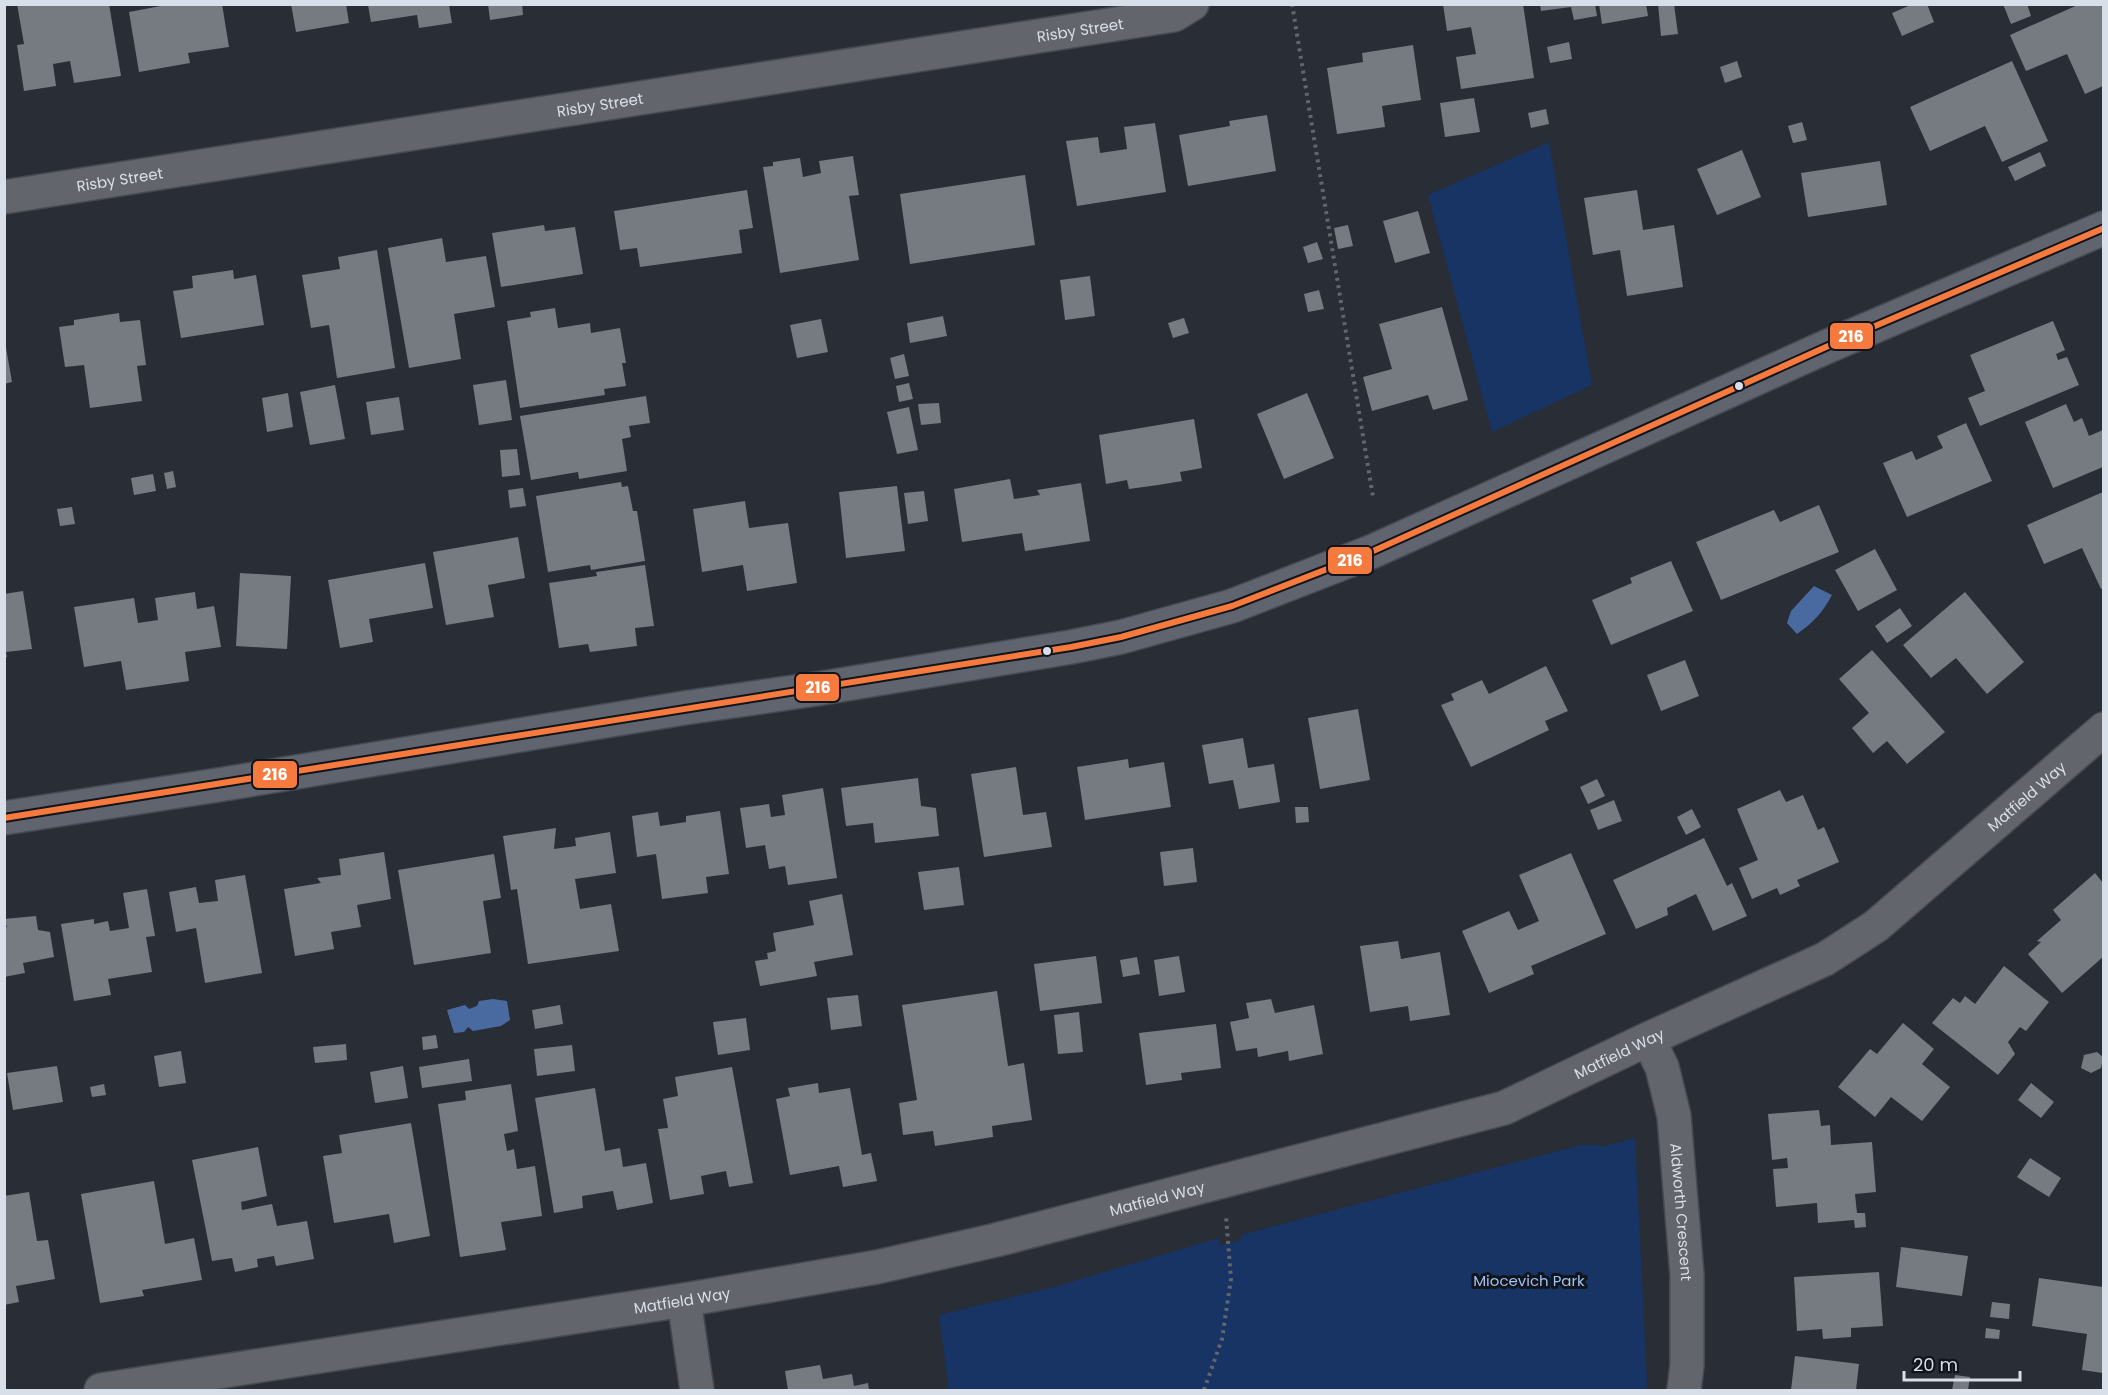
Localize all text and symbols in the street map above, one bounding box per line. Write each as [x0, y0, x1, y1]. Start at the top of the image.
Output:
street label: Risby Street [1035, 13, 1125, 47]
street label: Risby Street [555, 87, 645, 121]
street label: Risby Street [75, 162, 164, 196]
line badge: 216 [1829, 322, 1874, 350]
text: 216 [1838, 325, 1864, 348]
unlabelled marker [1733, 380, 1745, 392]
line badge: 216 [1327, 546, 1373, 575]
text: 216 [1337, 549, 1363, 572]
unlabelled marker [1041, 645, 1053, 657]
line badge: 216 [795, 673, 840, 702]
text: 216 [805, 676, 831, 699]
street label: Matfield Way [1983, 756, 2071, 836]
line badge: 216 [252, 760, 298, 789]
text: 216 [262, 763, 288, 786]
street label: Matfield Way [1570, 1022, 1668, 1084]
street label: Aldworth Crescent [1666, 1142, 1698, 1281]
street label: Matfield Way [1107, 1176, 1207, 1221]
park label: Miocevich Park [1473, 1270, 1585, 1291]
street label: Matfield Way [632, 1282, 733, 1318]
scale bar [1904, 1344, 2020, 1382]
text: 20 m [1913, 1352, 1958, 1377]

